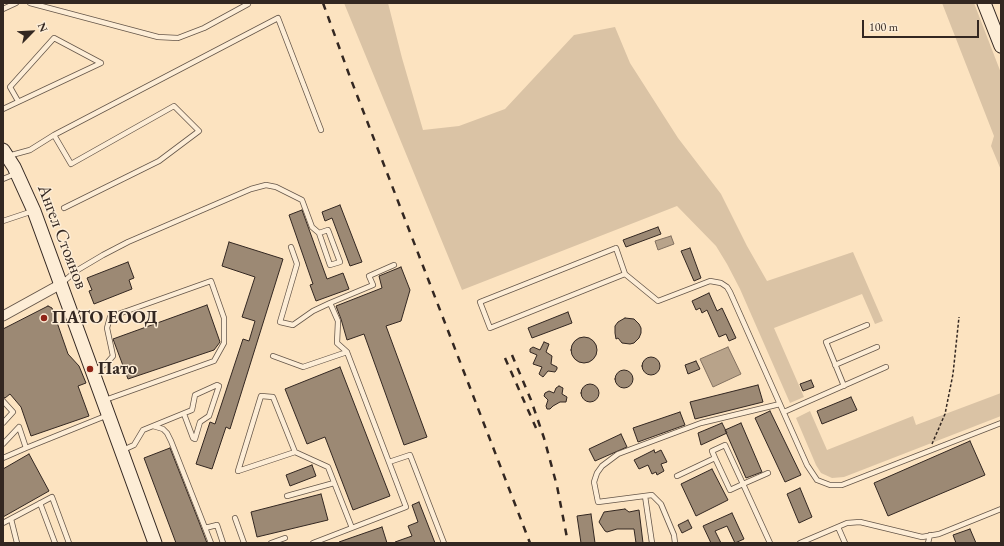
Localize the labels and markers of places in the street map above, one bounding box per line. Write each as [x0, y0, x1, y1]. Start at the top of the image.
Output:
place label: ПАТО ЕООД [52, 307, 157, 329]
marker: ПАТО ЕООД [39, 313, 49, 323]
place label: Пато [98, 358, 137, 380]
marker: Пато [85, 364, 95, 374]

